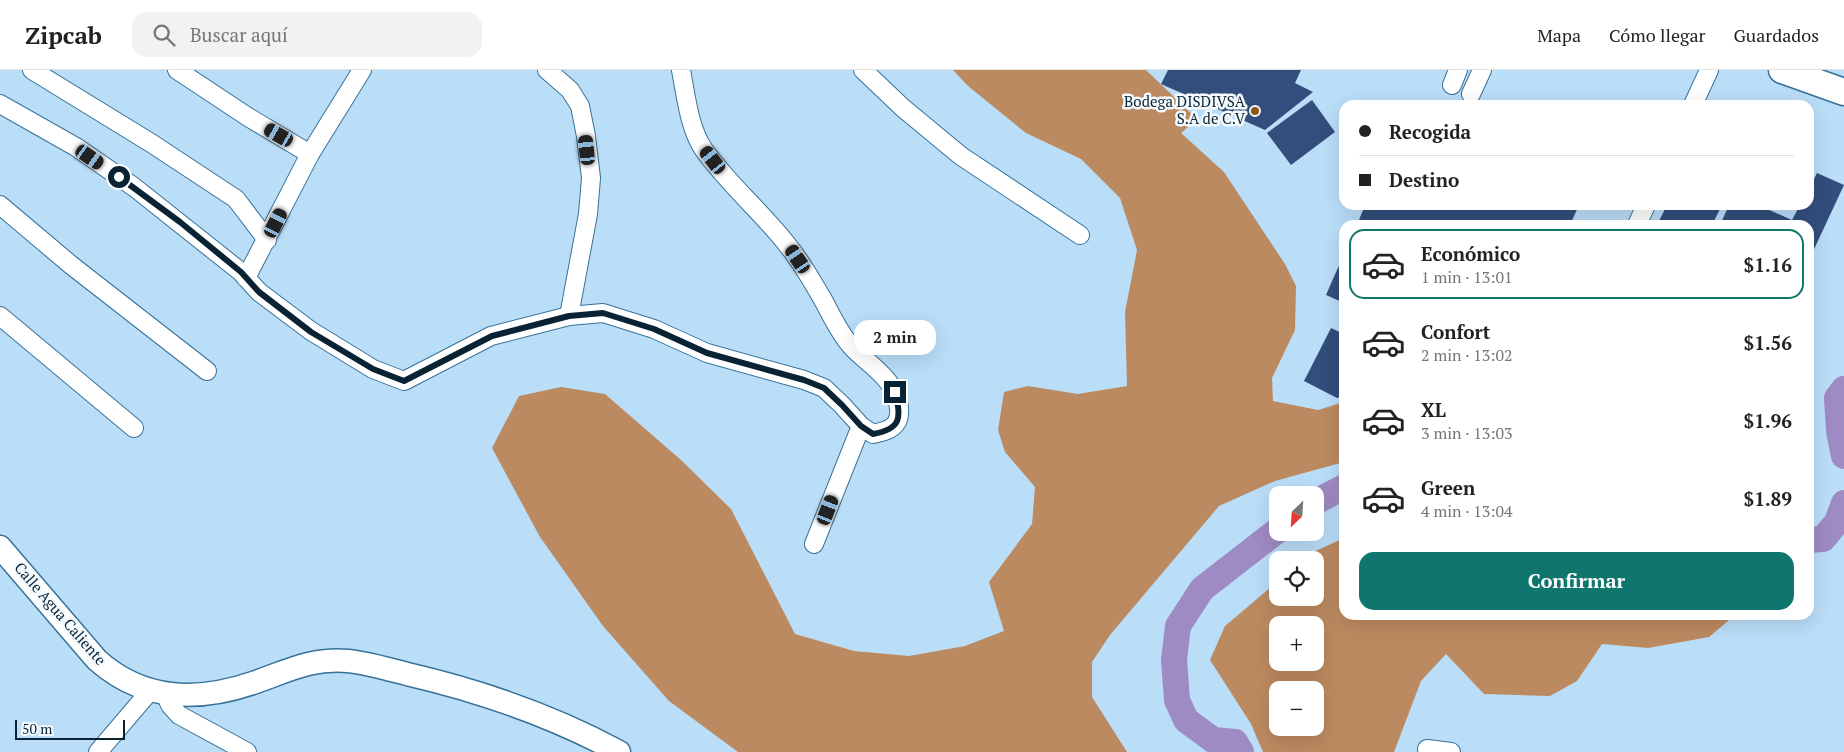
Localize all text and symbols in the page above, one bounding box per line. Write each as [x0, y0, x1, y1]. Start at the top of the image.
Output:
search box [132, 12, 482, 57]
text: Zipcab [25, 19, 102, 51]
icon: search [150, 21, 178, 49]
text: Buscar aquí [190, 22, 288, 47]
text: Mapa [1537, 23, 1581, 47]
text: Cómo llegar [1609, 23, 1705, 47]
text: Guardados [1733, 23, 1819, 47]
place label: Bodega DISDIVSA S.A de C.V [1124, 91, 1246, 128]
marker: Bodega DISDIVSA S.A de C.V [1249, 105, 1261, 117]
text: Recogida [1389, 119, 1471, 144]
car [262, 121, 295, 149]
car [577, 134, 596, 166]
car [73, 142, 106, 172]
car [697, 144, 728, 176]
route start [108, 166, 130, 188]
text: Destino [1389, 167, 1459, 192]
car [262, 206, 289, 240]
text: Económico [1421, 241, 1520, 266]
car [783, 242, 812, 276]
icon: car [1361, 242, 1406, 287]
text: $1.16 [1743, 252, 1792, 277]
text: 1 min · 13:01 [1421, 266, 1513, 288]
text: Confort [1421, 319, 1490, 344]
callout: 2 min [854, 320, 936, 354]
icon: car [1361, 320, 1406, 365]
text: 2 min [873, 326, 917, 348]
text: $1.56 [1743, 330, 1792, 355]
text: 2 min · 13:02 [1421, 344, 1513, 366]
route end [884, 381, 906, 403]
text: XL [1421, 397, 1446, 422]
icon: car [1361, 398, 1406, 443]
text: $1.96 [1743, 408, 1792, 433]
text: 3 min · 13:03 [1421, 422, 1513, 444]
text: Green [1421, 475, 1475, 500]
icon: car [1361, 476, 1406, 521]
north arrow [1269, 486, 1324, 541]
map controls [1269, 486, 1324, 736]
text: $1.89 [1743, 486, 1792, 511]
car [815, 493, 840, 527]
text: 4 min · 13:04 [1421, 500, 1513, 522]
button: locate [1269, 551, 1324, 606]
button: Confirmar [1359, 552, 1794, 610]
street label: Calle Agua Caliente [10, 558, 111, 669]
button: + [1269, 616, 1324, 671]
button: − [1269, 681, 1324, 736]
scale bar [15, 717, 125, 740]
text: 50 m [22, 719, 52, 738]

